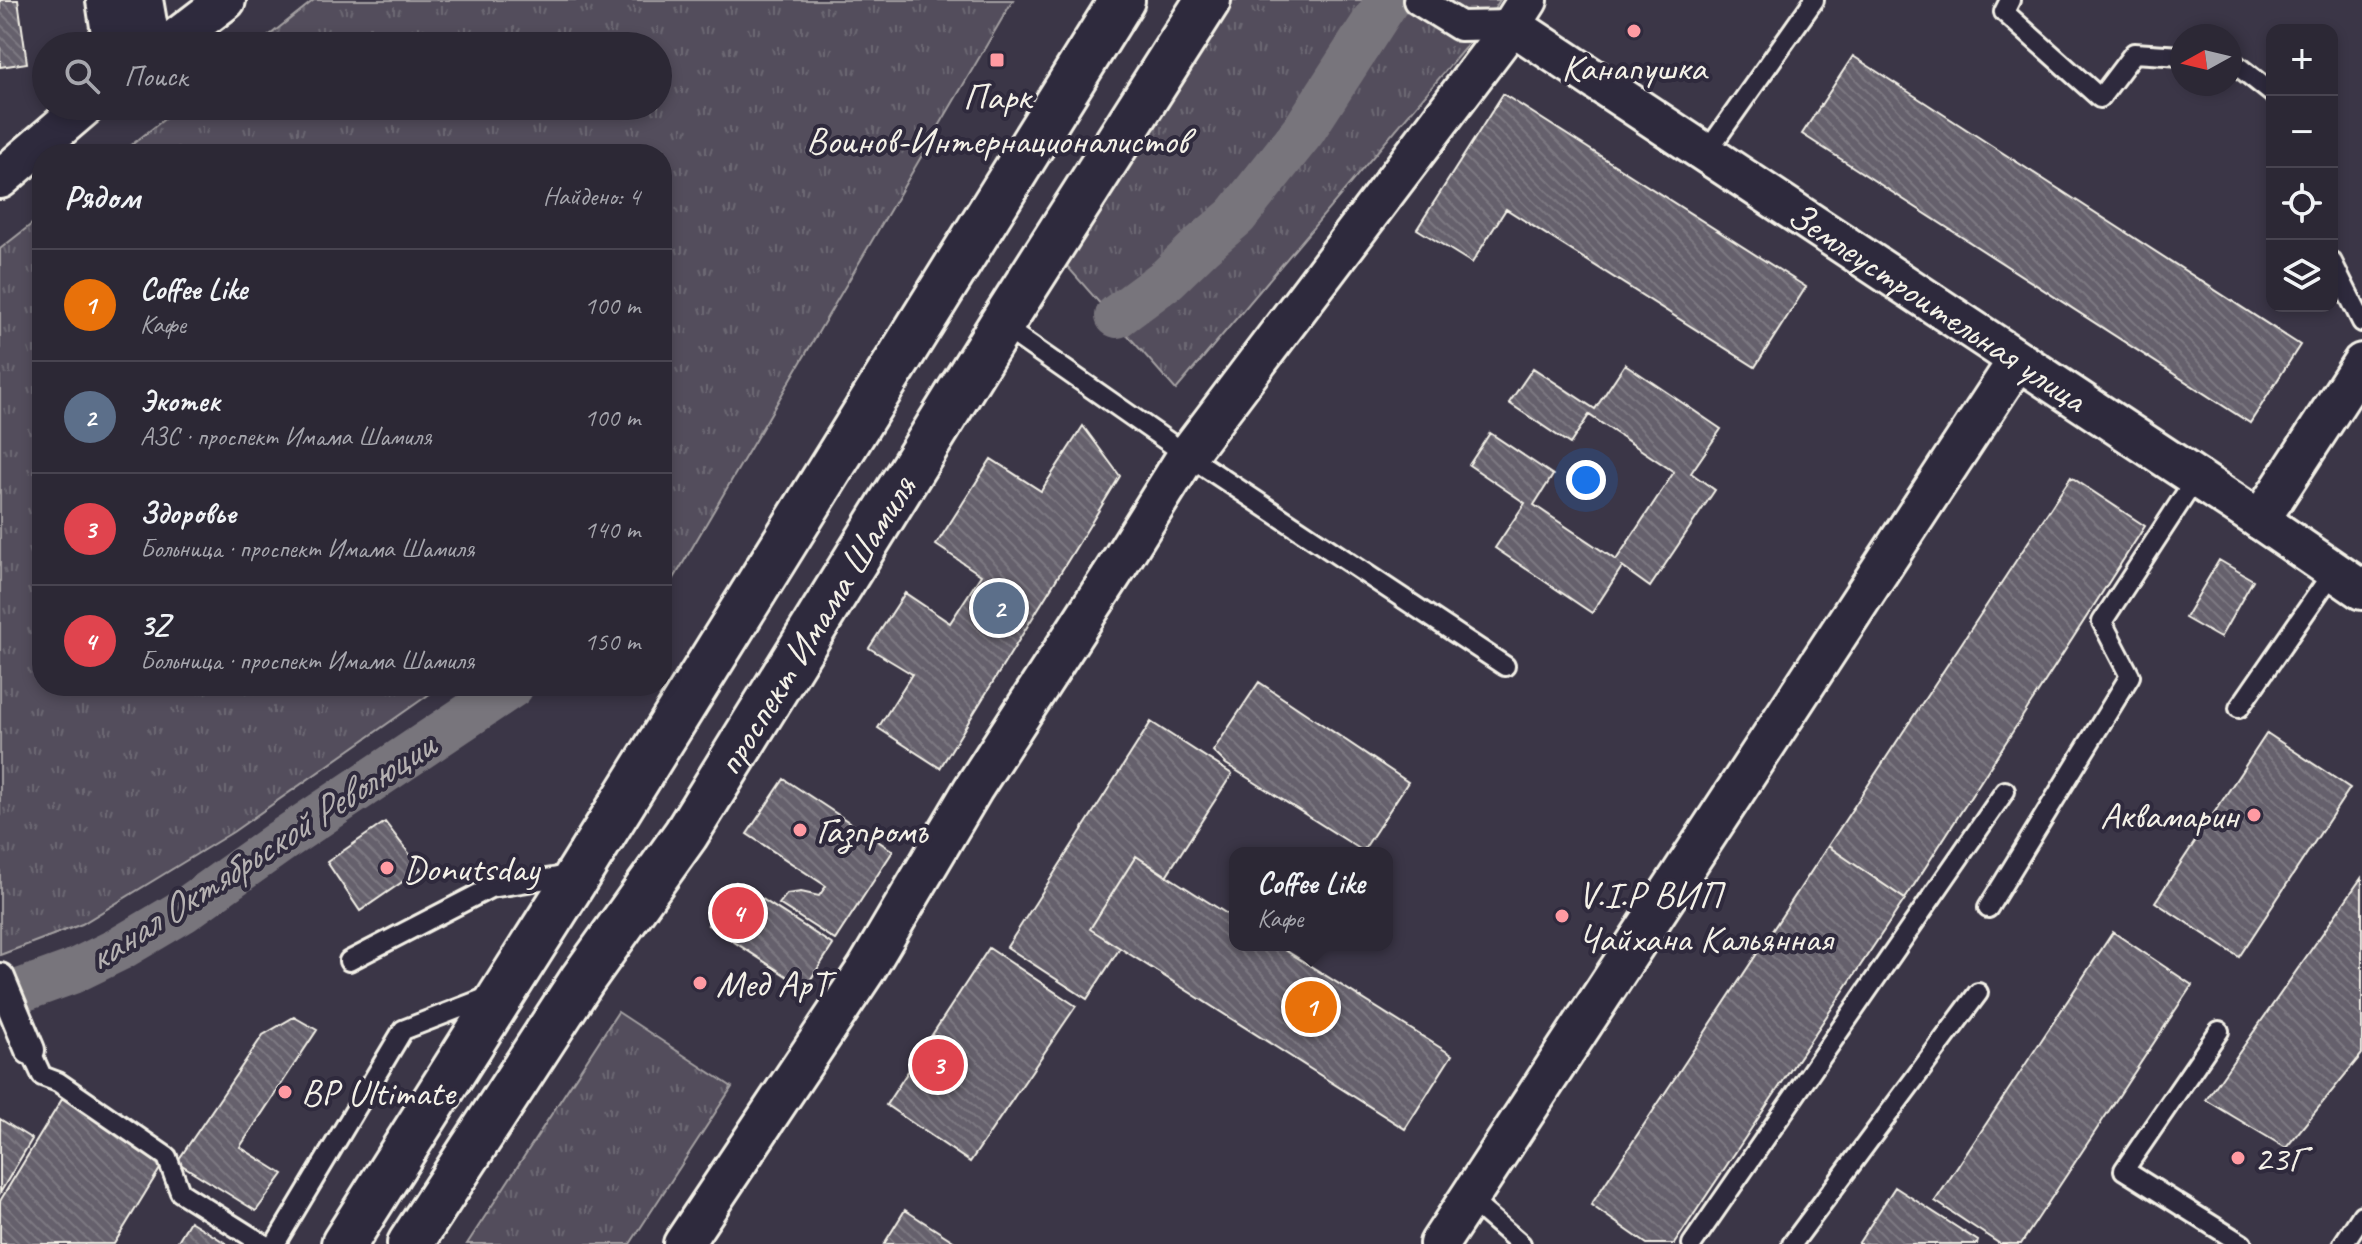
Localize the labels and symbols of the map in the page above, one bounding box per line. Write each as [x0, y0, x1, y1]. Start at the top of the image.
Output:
marker: Канапушка [1625, 22, 1643, 40]
north arrow [2170, 24, 2242, 96]
place label: Канапушка [1562, 44, 1709, 91]
marker: Парк Воинов-Интернационалистов [988, 51, 1006, 69]
place label: Парк Воинов-Интернационалистов [806, 73, 1196, 164]
street label: Землеустроительная улица [1779, 191, 2098, 424]
your location [1566, 460, 1606, 500]
street label: проспект Имама Шамиля [705, 466, 927, 784]
pin: 2 [973, 578, 1025, 638]
water label: канал Октябрьской Революции [77, 719, 447, 983]
place label: Аквамарин [2100, 792, 2241, 839]
marker: Аквамарин [2245, 806, 2263, 824]
place label: Газпромъ [816, 807, 929, 854]
marker: Газпромъ [791, 821, 809, 839]
place label: Donutsday [403, 845, 542, 892]
marker: Donutsday [378, 859, 396, 877]
place label: V.I.P ВИП Чайхана Кальянная [1578, 871, 1835, 962]
pin: 4 [712, 883, 764, 943]
marker: V.I.P ВИП Чайхана Кальянная [1553, 907, 1571, 925]
place label: Мед АрТ [716, 960, 838, 1007]
marker: Мед АрТ [691, 974, 709, 992]
pin: 1 [1285, 977, 1337, 1037]
pin: 3 [912, 1035, 964, 1095]
place label: BP Ultimate [301, 1069, 457, 1116]
marker: BP Ultimate [276, 1083, 294, 1101]
place label: 23Г [2254, 1135, 2313, 1182]
marker: 23Г [2229, 1149, 2247, 1167]

